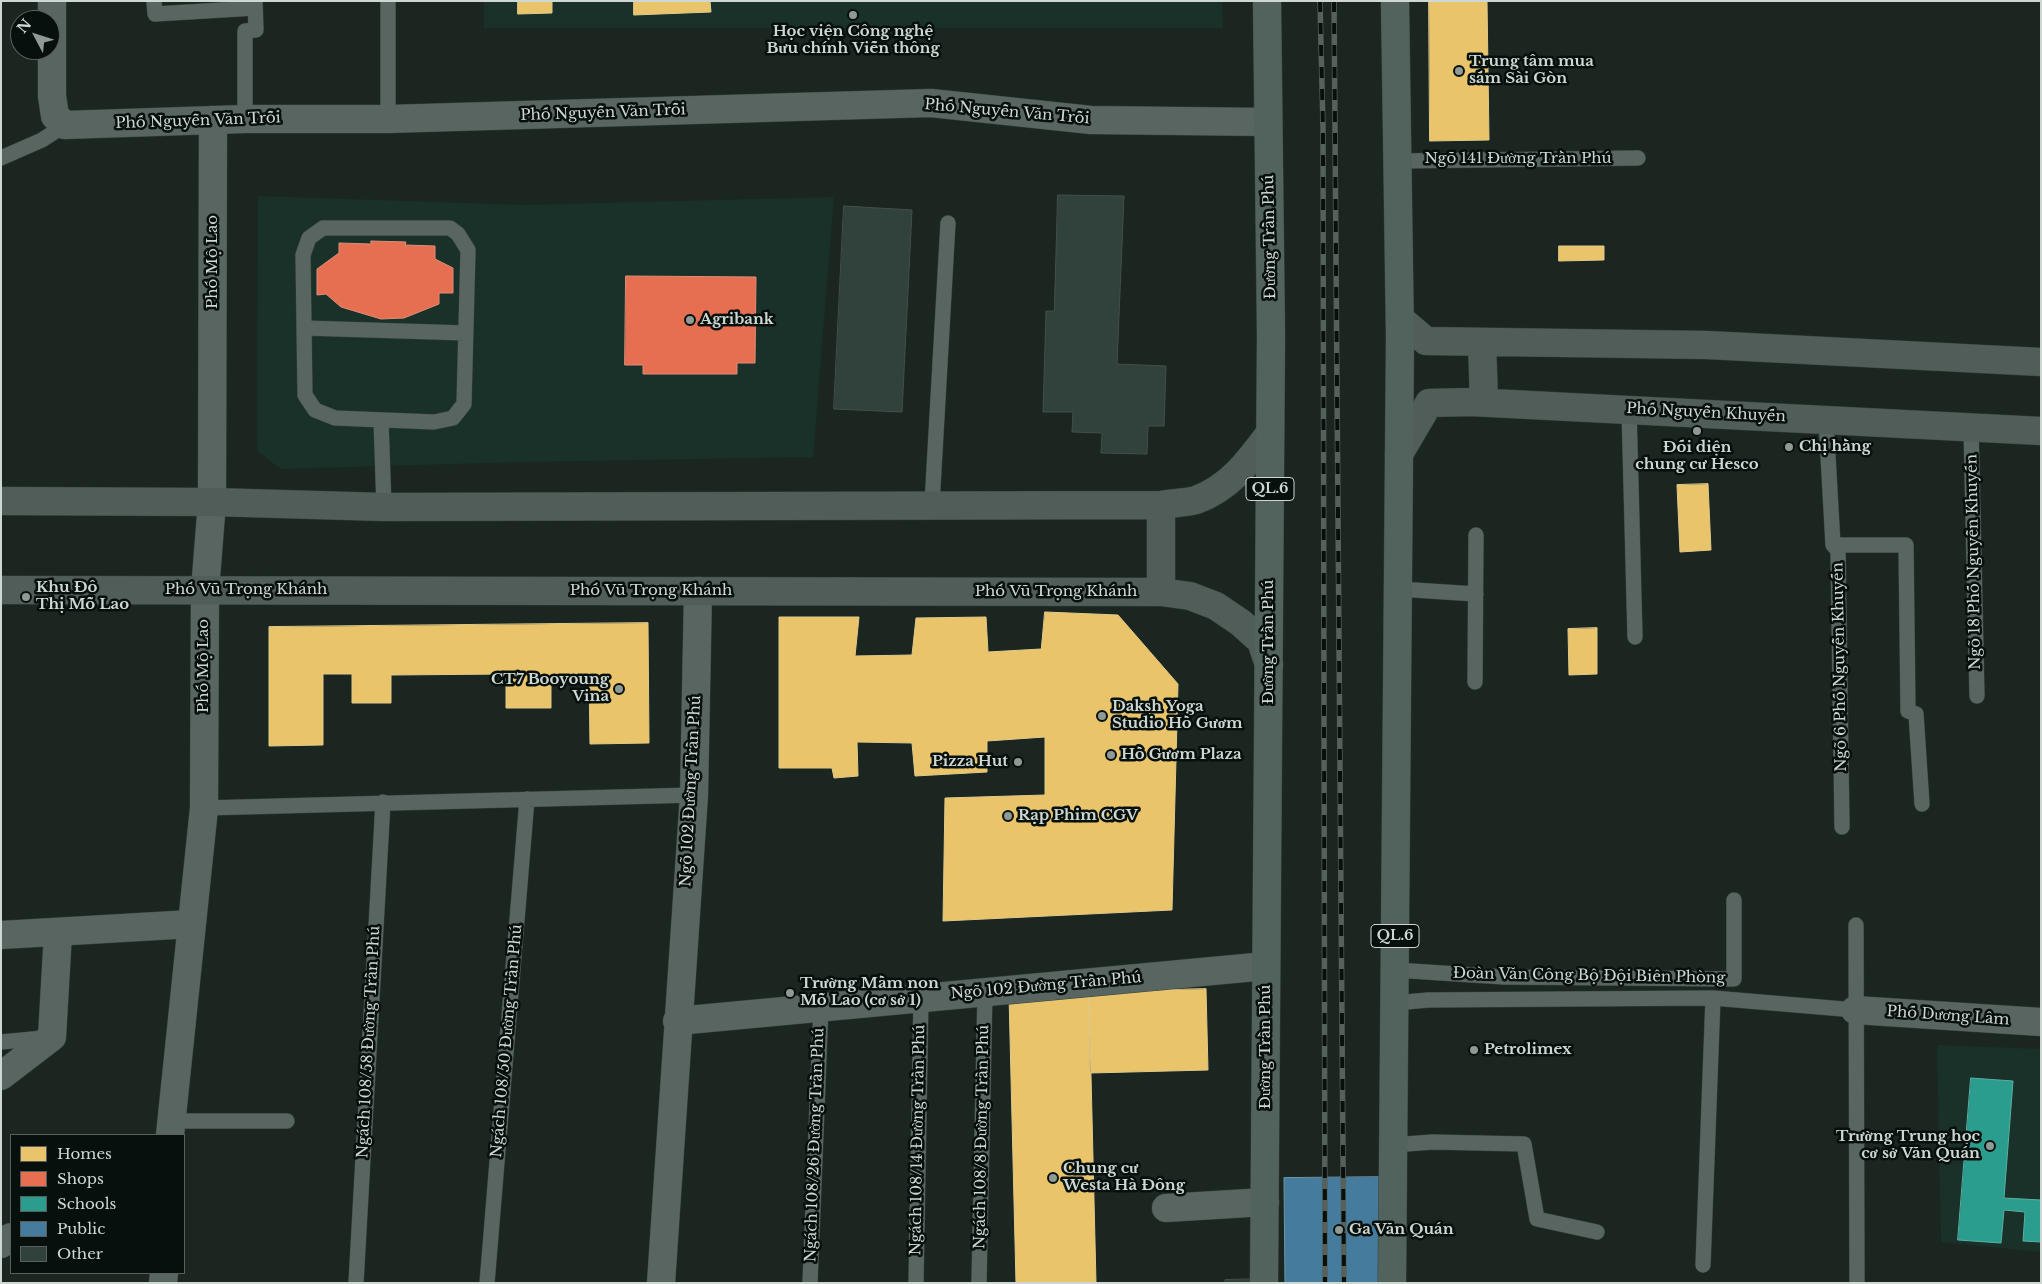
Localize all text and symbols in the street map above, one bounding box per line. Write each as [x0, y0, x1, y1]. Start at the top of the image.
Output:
marker: Học viện Công nghệ Bưu chính Viễn thông [847, 9, 859, 21]
north arrow [10, 10, 60, 60]
text: N [13, 15, 35, 37]
place label: Học viện Công nghệ Bưu chính Viễn thông [766, 23, 940, 58]
place label: Trung tâm mua sắm Sài Gòn [1469, 53, 1594, 88]
marker: Trung tâm mua sắm Sài Gòn [1453, 65, 1465, 77]
street label: Phố Nguyễn Văn Trỗi [924, 96, 1090, 128]
street label: Phố Nguyễn Văn Trỗi [520, 101, 686, 125]
street label: Phố Nguyễn Văn Trỗi [115, 109, 281, 133]
street label: Ngõ 141 Đường Trần Phú [1424, 150, 1612, 168]
street label: Đường Trần Phú [1260, 175, 1280, 299]
street label: Phố Mộ Lao [204, 215, 222, 309]
place label: Agribank [700, 311, 774, 329]
marker: Agribank [684, 314, 696, 326]
street label: Phố Nguyễn Khuyến [1626, 400, 1786, 426]
marker: Đối diện chung cư Hesco [1691, 425, 1703, 437]
place label: Chị hằng [1799, 438, 1871, 456]
place label: Đối diện chung cư Hesco [1635, 439, 1759, 474]
marker: Chị hằng [1783, 441, 1795, 453]
street label: Ngõ 18 Phố Nguyễn Khuyến [1963, 454, 1985, 670]
road number: QL.6 [1246, 478, 1294, 500]
street label: Ngõ 6 Phố Nguyễn Khuyến [1829, 562, 1851, 772]
place label: Khu Đô Thị Mỗ Lao [36, 579, 129, 614]
street label: Đường Trần Phú [1260, 580, 1278, 704]
street label: Phố Vũ Trọng Khánh [165, 581, 327, 599]
street label: Phố Vũ Trọng Khánh [570, 582, 732, 600]
street label: Phố Vũ Trọng Khánh [975, 583, 1137, 601]
marker: Khu Đô Thị Mỗ Lao [20, 591, 32, 603]
street label: Phố Mộ Lao [195, 619, 213, 713]
place label: CT7 Booyoung Vina [491, 671, 609, 706]
marker: CT7 Booyoung Vina [613, 683, 625, 695]
street label: Ngõ 102 Đường Trần Phú [677, 695, 705, 887]
place label: Daksh Yoga Studio Hồ Gươm [1112, 698, 1243, 733]
marker: Daksh Yoga Studio Hồ Gươm [1096, 710, 1108, 722]
place label: Hồ Gươm Plaza [1121, 746, 1242, 764]
marker: Hồ Gươm Plaza [1105, 749, 1117, 761]
place label: Pizza Hut [932, 753, 1008, 771]
marker: Pizza Hut [1012, 756, 1024, 768]
place label: Rạp Phim CGV [1018, 807, 1138, 825]
marker: Rạp Phim CGV [1002, 810, 1014, 822]
street label: Ngách 108/50 Đường Trần Phú [488, 923, 526, 1159]
road number: QL.6 [1371, 924, 1419, 948]
street label: Ngách 108/58 Đường Trần Phú [354, 925, 384, 1159]
street label: Đoàn Văn Công Bộ Đội Biên Phòng [1453, 965, 1725, 987]
street label: Ngõ 102 Đường Trần Phú [950, 969, 1142, 1003]
place label: Trường Mầm non Mỗ Lao (cơ sở 1) [800, 975, 939, 1010]
street label: Đường Trần Phú [1257, 985, 1275, 1109]
marker: Trường Mầm non Mỗ Lao (cơ sở 1) [784, 987, 796, 999]
street label: Phố Dương Lâm [1886, 1003, 2010, 1029]
street label: Ngách 108/14 Đường Trần Phú [907, 1024, 929, 1256]
street label: Ngách 108/8 Đường Trần Phú [971, 1025, 993, 1249]
street label: Ngách 108/26 Đường Trần Phú [802, 1028, 828, 1262]
place label: Petrolimex [1484, 1041, 1572, 1059]
marker: Petrolimex [1468, 1044, 1480, 1056]
place label: Trường Trung học cơ sở Văn Quán [1836, 1128, 1980, 1163]
legend [10, 1134, 185, 1274]
marker: Trường Trung học cơ sở Văn Quán [1984, 1140, 1996, 1152]
text: Homes [57, 1144, 112, 1163]
place label: Chung cư Westa Hà Đông [1063, 1160, 1185, 1195]
text: Shops [57, 1169, 104, 1188]
marker: Chung cư Westa Hà Đông [1047, 1172, 1059, 1184]
text: Schools [57, 1194, 116, 1213]
text: Public [57, 1219, 105, 1238]
place label: Ga Văn Quán [1349, 1221, 1454, 1239]
marker: Ga Văn Quán [1333, 1224, 1345, 1236]
text: Other [57, 1244, 103, 1263]

